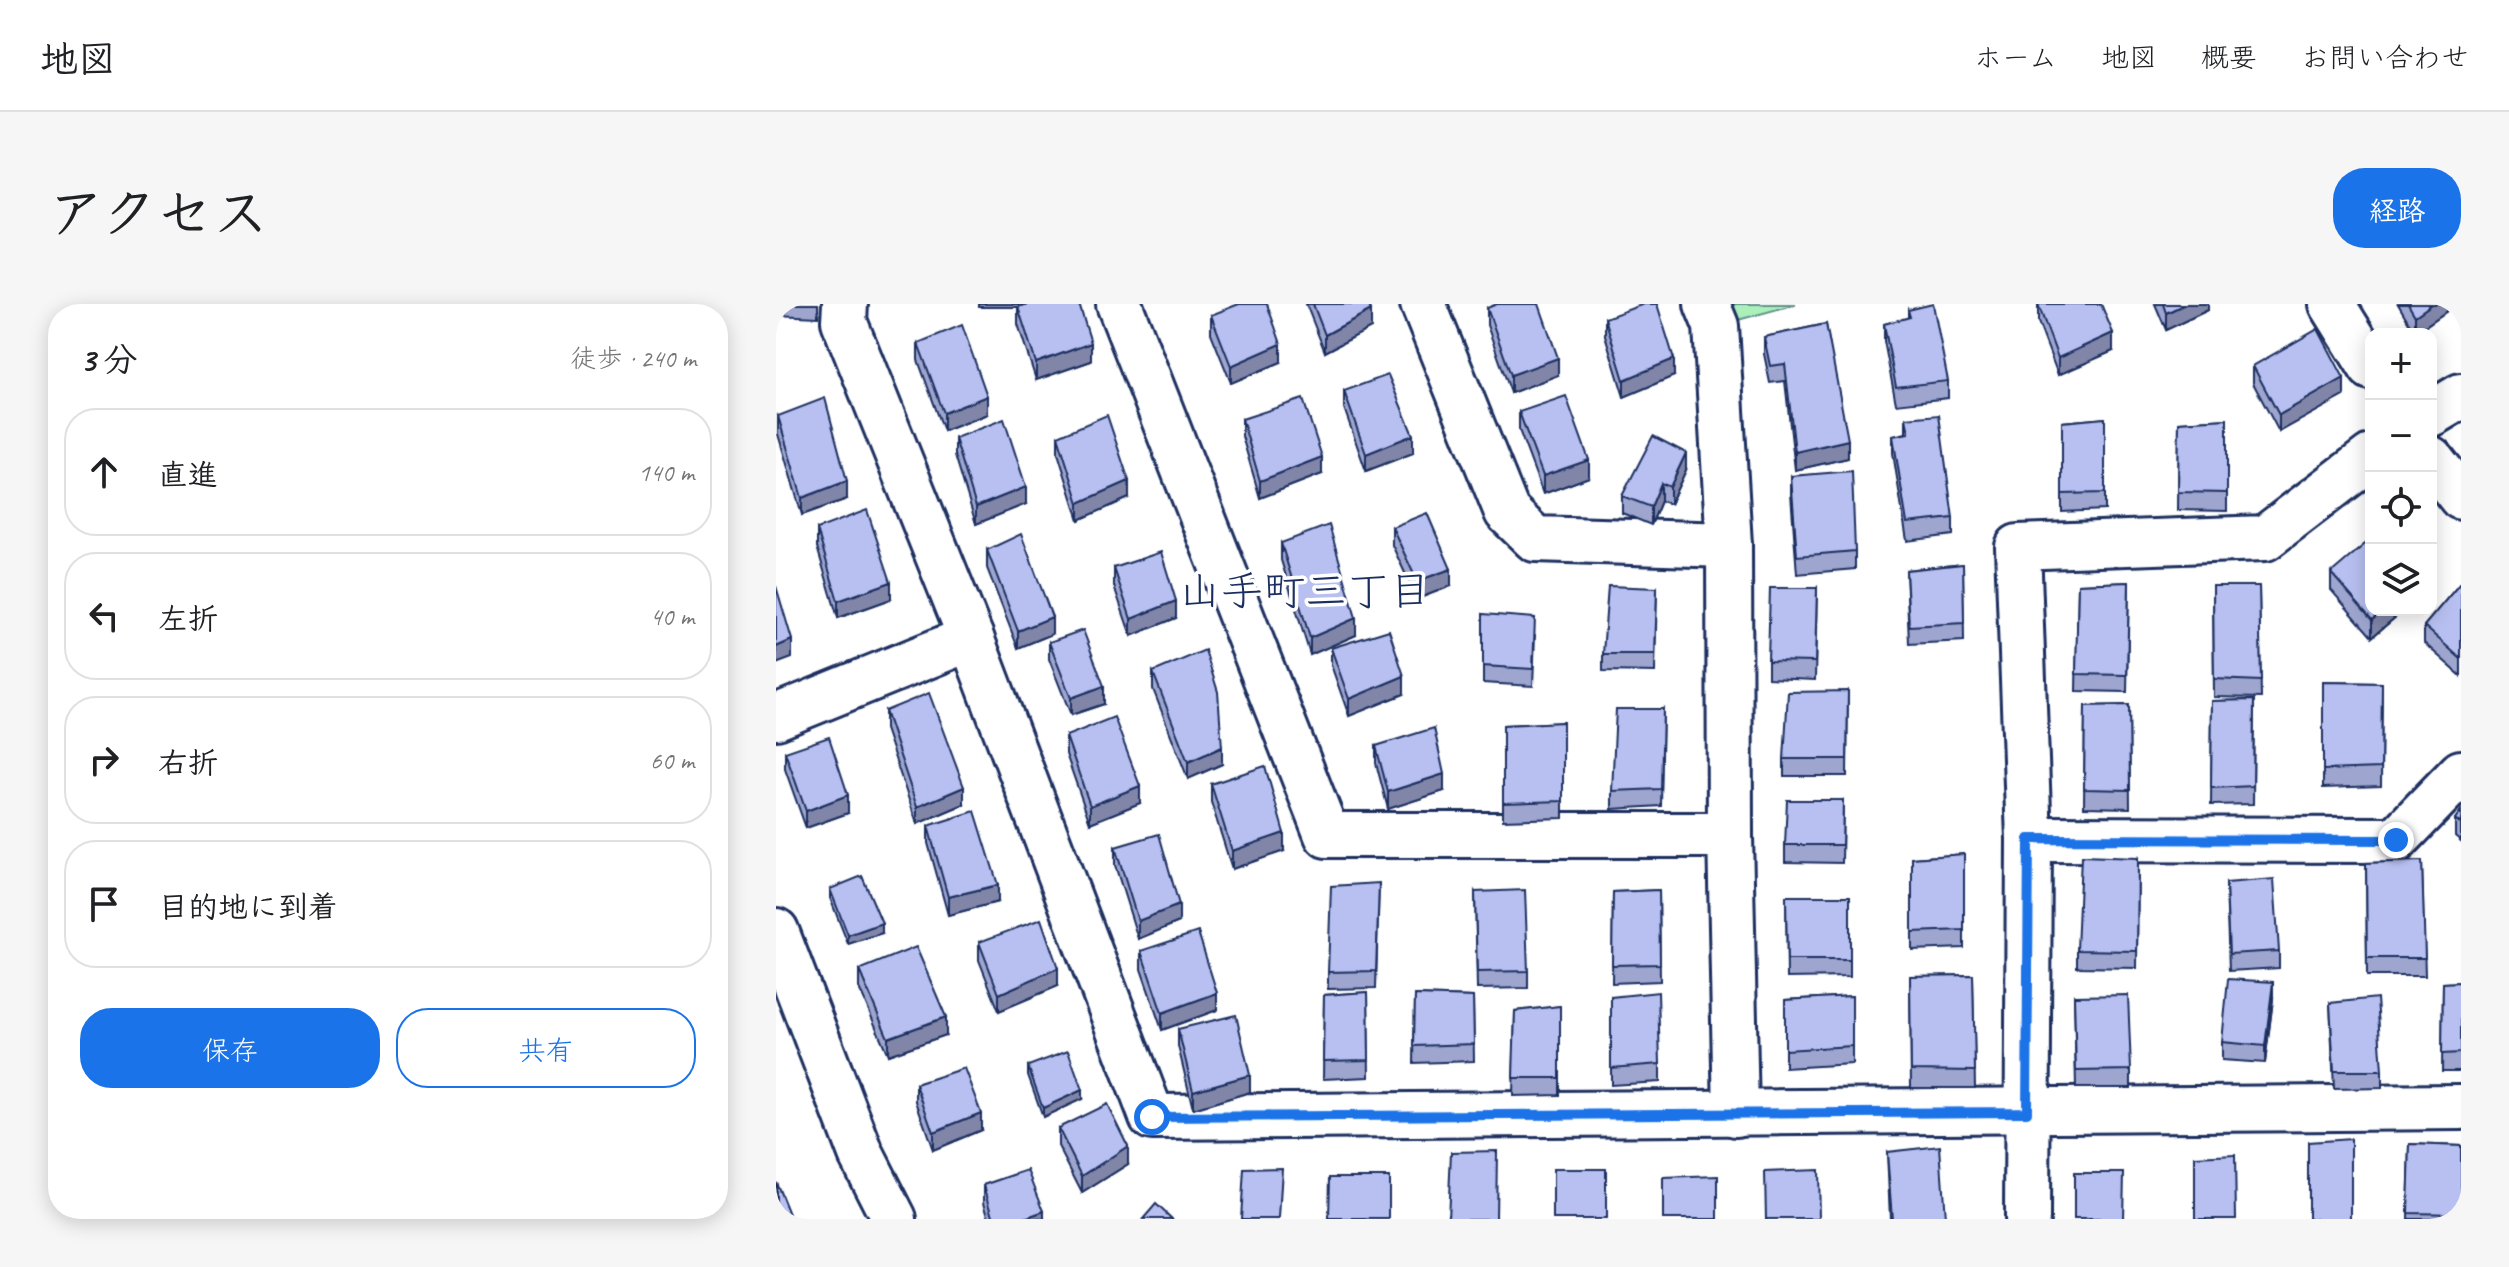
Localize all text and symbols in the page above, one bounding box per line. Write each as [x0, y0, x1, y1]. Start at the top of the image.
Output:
text: 地図 [40, 36, 116, 83]
text: ホーム [1974, 40, 2057, 75]
text: 地図 [2101, 40, 2157, 75]
text: 概要 [2201, 40, 2257, 75]
text: お問い合わせ [2301, 40, 2469, 75]
button: 経路 [2333, 168, 2461, 248]
text: アクセス [48, 178, 269, 249]
map controls [2365, 328, 2437, 616]
button: + [2365, 328, 2437, 400]
text: 3 分 [80, 338, 138, 381]
text: 徒歩 · 240 m [571, 342, 696, 375]
button: − [2365, 400, 2437, 472]
icon: ahead [82, 450, 126, 494]
text: 直進 [158, 456, 218, 494]
text: 140 m [638, 456, 694, 489]
button: locate [2365, 472, 2437, 544]
button: layers [2365, 544, 2437, 616]
district label: 山手町三丁目 [1179, 565, 1431, 618]
icon: left [82, 594, 126, 638]
text: 左折 [158, 600, 218, 638]
text: 40 m [650, 600, 694, 633]
icon: right [82, 738, 126, 782]
text: 右折 [158, 744, 218, 782]
text: 60 m [650, 744, 694, 777]
route end [2378, 822, 2414, 858]
icon: arrive [82, 882, 126, 926]
text: 目的地に到着 [158, 888, 338, 926]
button: 保存 [80, 1008, 380, 1088]
button: 共有 [396, 1008, 696, 1088]
route start [1134, 1099, 1170, 1135]

